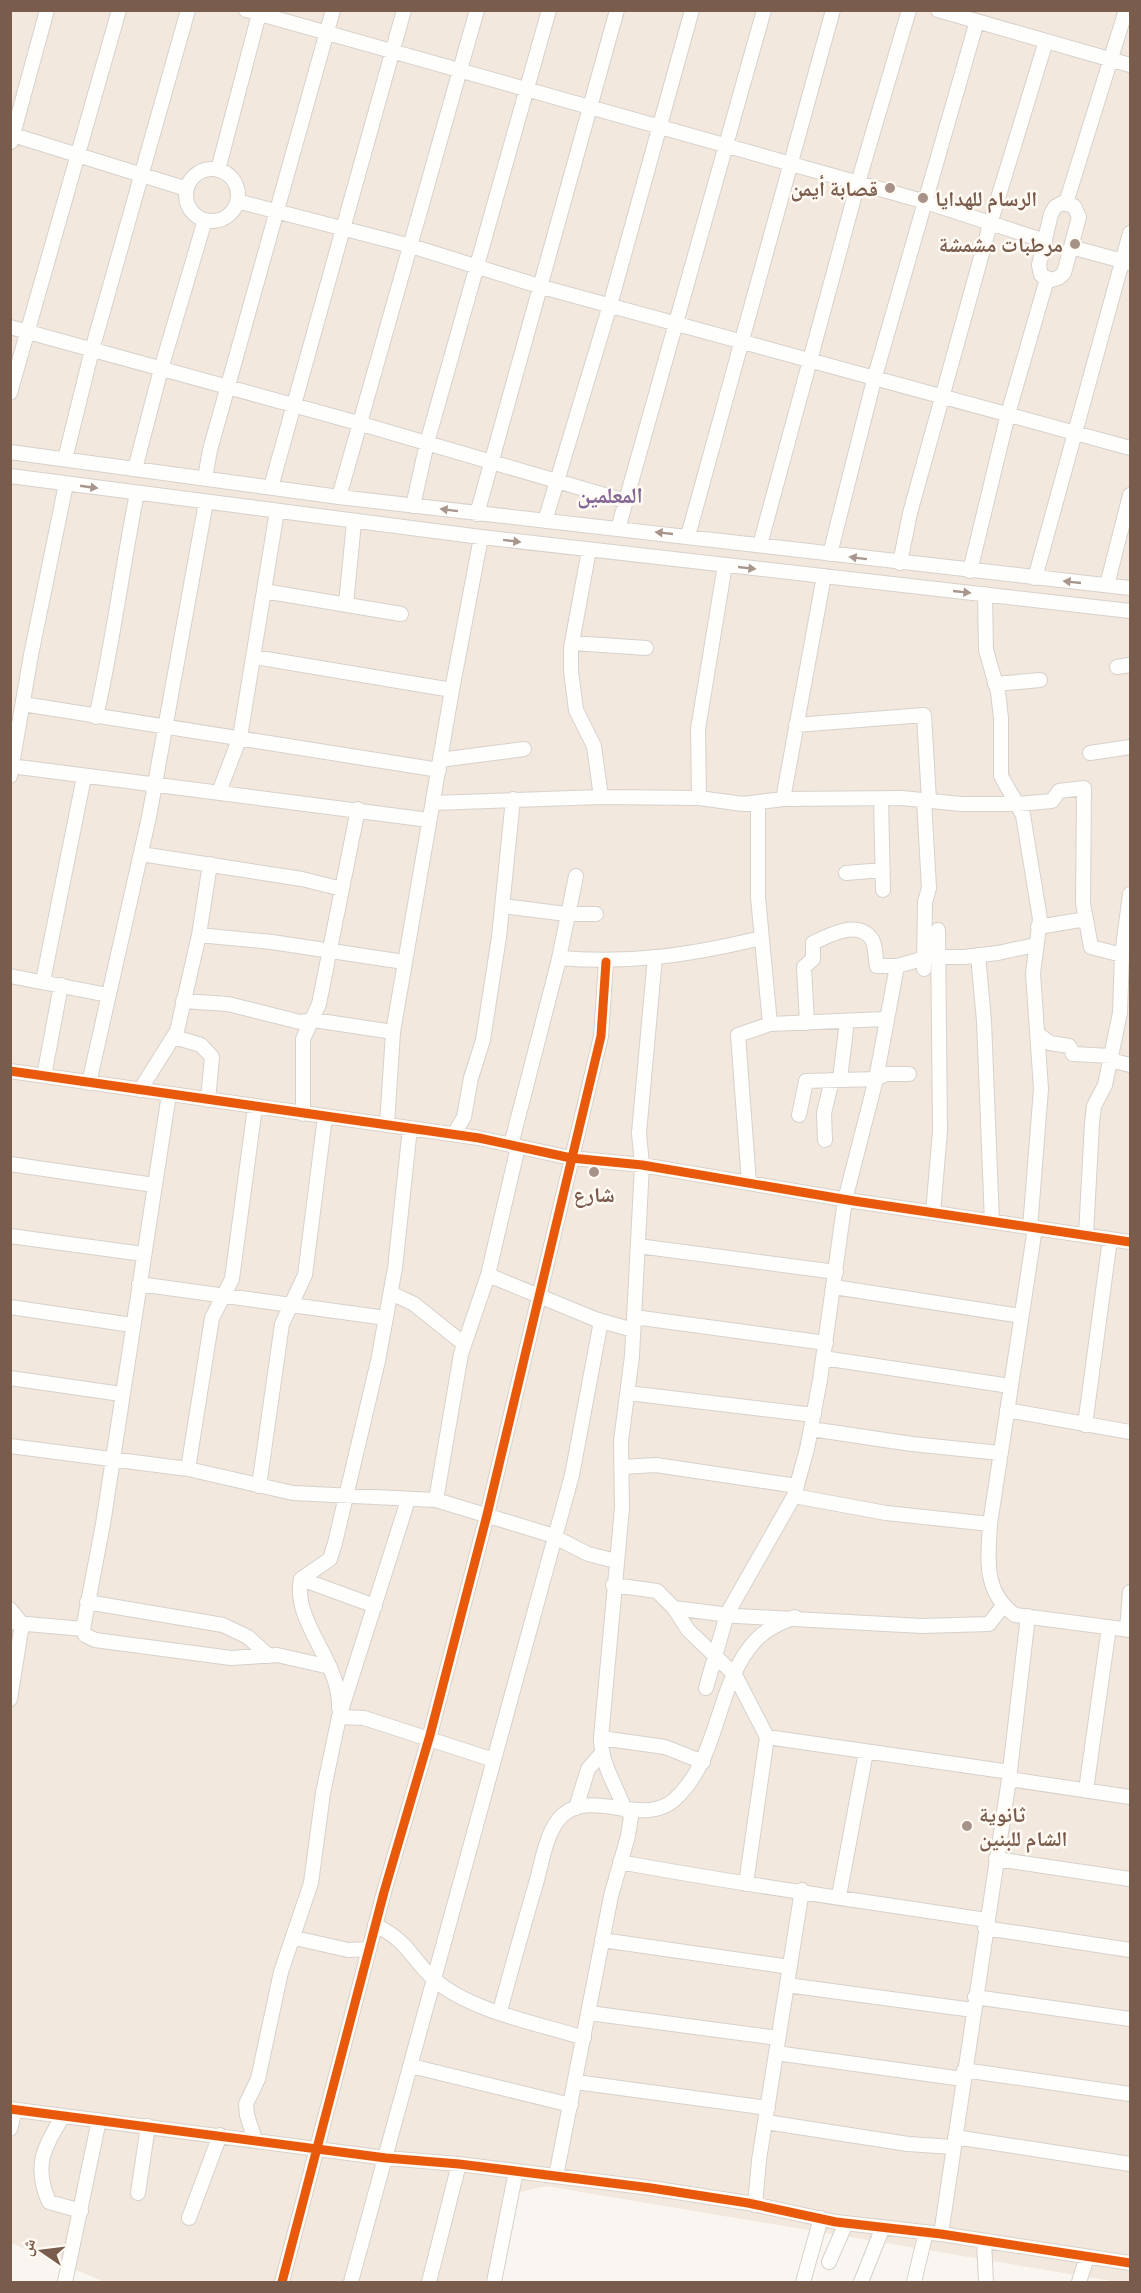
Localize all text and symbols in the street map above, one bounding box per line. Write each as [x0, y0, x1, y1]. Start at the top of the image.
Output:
place label: قصابة أيمن [791, 174, 878, 202]
marker: قصابة أيمن [883, 181, 897, 195]
place label: الرسام للهدايا [935, 186, 1037, 213]
marker: الرسام للهدايا [916, 191, 930, 205]
place label: مرطبات مشمشة [939, 232, 1063, 257]
marker: مرطبات مشمشة [1068, 237, 1082, 251]
one-way arrow [80, 482, 99, 491]
district label: المعلمين [577, 482, 643, 509]
one-way arrow [440, 505, 459, 515]
one-way arrow [655, 529, 674, 538]
one-way arrow [502, 536, 521, 546]
one-way arrow [848, 553, 867, 562]
one-way arrow [738, 563, 757, 573]
one-way arrow [1063, 577, 1082, 587]
one-way arrow [953, 587, 972, 597]
marker: شارع [587, 1165, 601, 1179]
place label: شارع [573, 1182, 615, 1208]
place label: ثانوية الشام للبنين [979, 1802, 1068, 1853]
marker: ثانوية الشام للبنين [960, 1819, 974, 1833]
north arrow [12, 2221, 72, 2281]
text: ش [17, 2237, 39, 2258]

